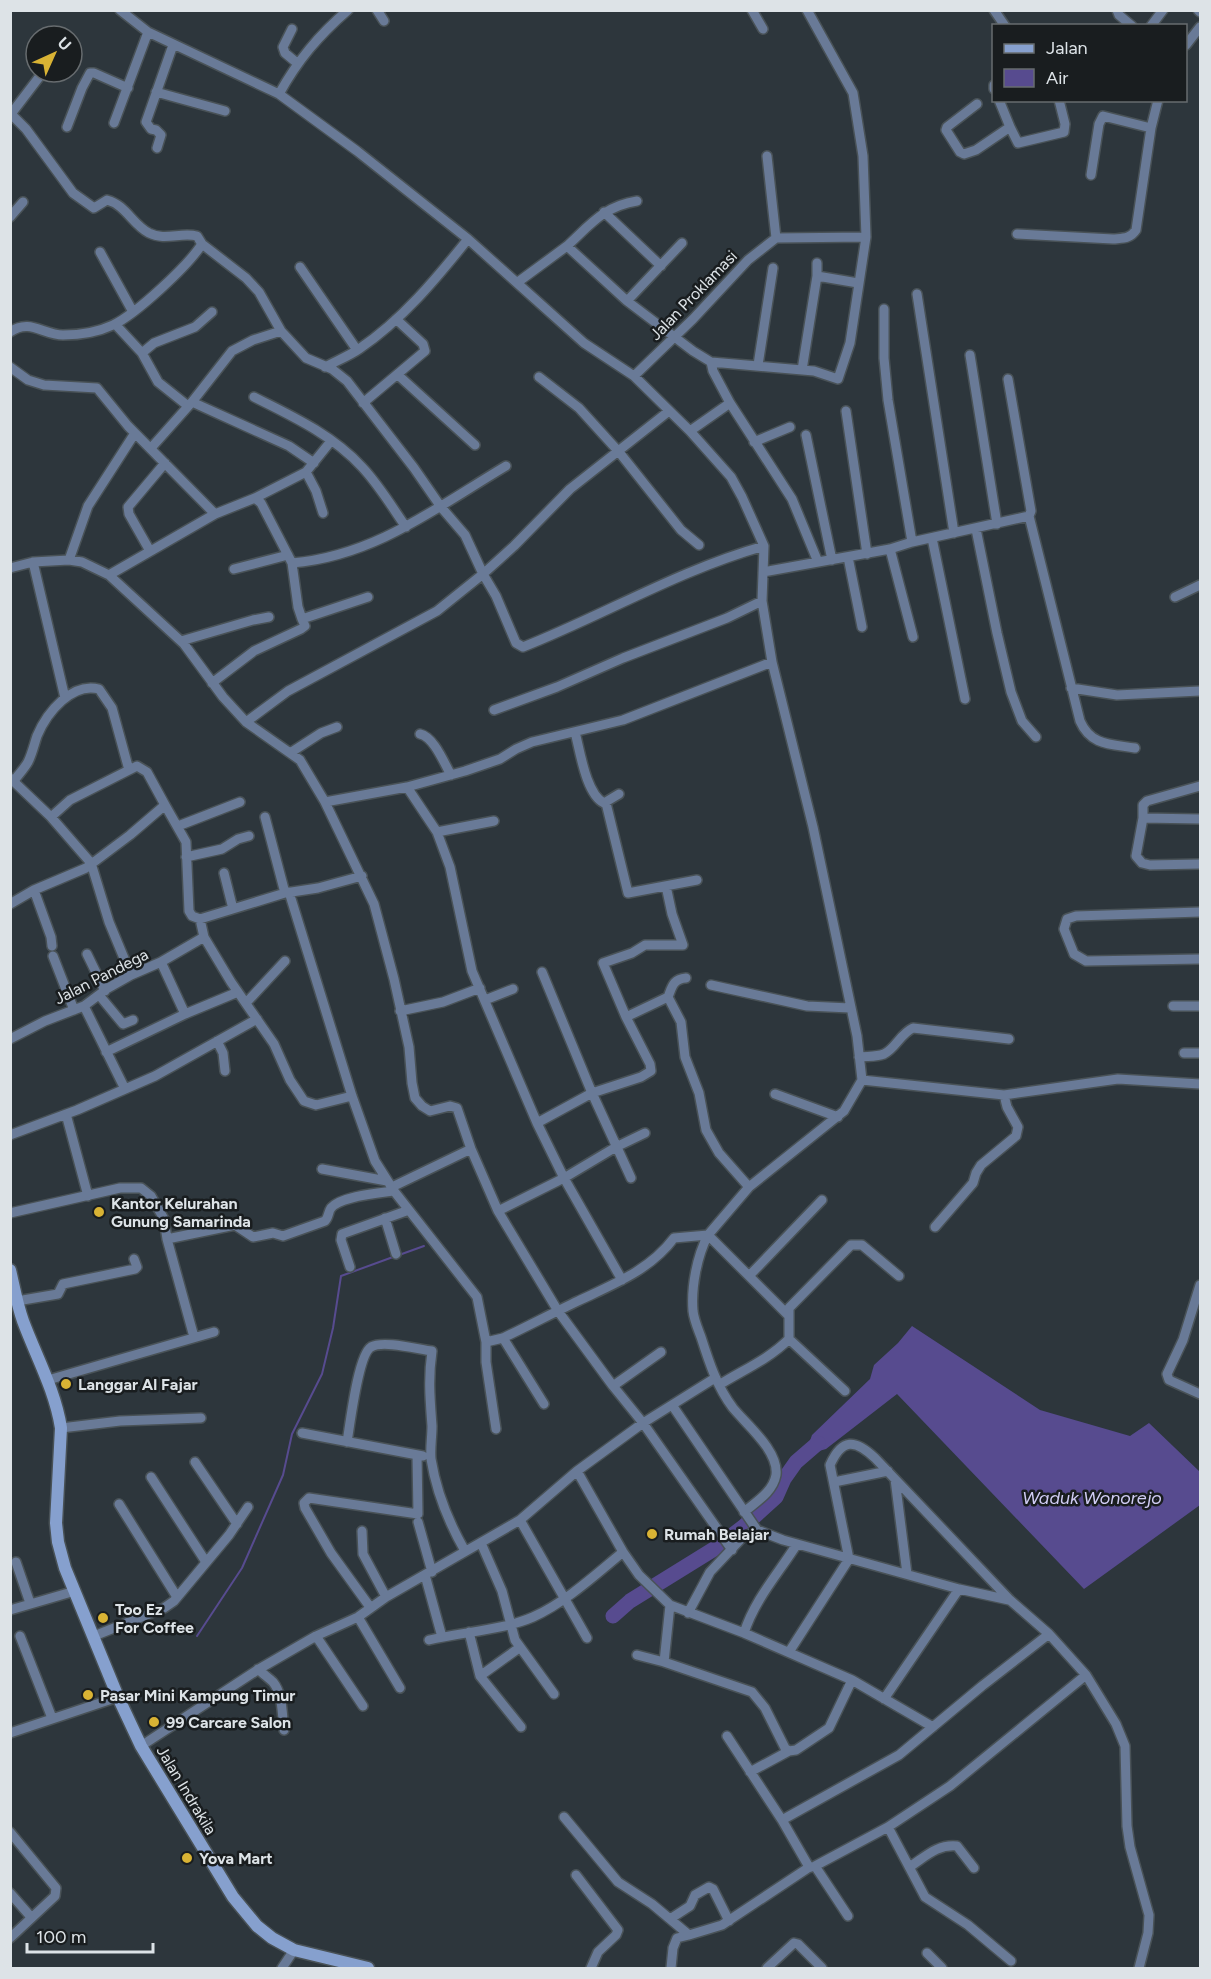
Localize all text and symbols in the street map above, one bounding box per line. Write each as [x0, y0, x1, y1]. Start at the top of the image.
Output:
north arrow [24, 24, 84, 84]
legend [992, 24, 1187, 102]
text: U [54, 33, 75, 54]
text: Jalan [1046, 37, 1088, 59]
text: Air [1046, 67, 1068, 89]
street label: Jalan Proklamasi [646, 247, 741, 344]
street label: Jalan Pandega [51, 945, 151, 1008]
place label: Kantor Kelurahan Gunung Samarinda [111, 1194, 251, 1231]
marker: Kantor Kelurahan Gunung Samarinda [92, 1205, 106, 1219]
place label: Langgar Al Fajar [78, 1375, 198, 1394]
marker: Langgar Al Fajar [59, 1377, 73, 1391]
water label: Waduk Wonorejo [1022, 1487, 1162, 1509]
place label: Rumah Belajar [664, 1525, 769, 1544]
marker: Rumah Belajar [645, 1527, 659, 1541]
place label: Too Ez For Coffee [115, 1600, 194, 1637]
marker: Too Ez For Coffee [96, 1611, 110, 1625]
place label: Pasar Mini Kampung Timur [100, 1686, 295, 1705]
marker: Pasar Mini Kampung Timur [81, 1688, 95, 1702]
place label: 99 Carcare Salon [166, 1713, 291, 1732]
marker: 99 Carcare Salon [147, 1715, 161, 1729]
street label: Jalan Indrakila [153, 1742, 221, 1838]
place label: Yova Mart [199, 1849, 273, 1868]
marker: Yova Mart [180, 1851, 194, 1865]
scale bar [27, 1916, 153, 1954]
text: 100 m [36, 1926, 86, 1948]

